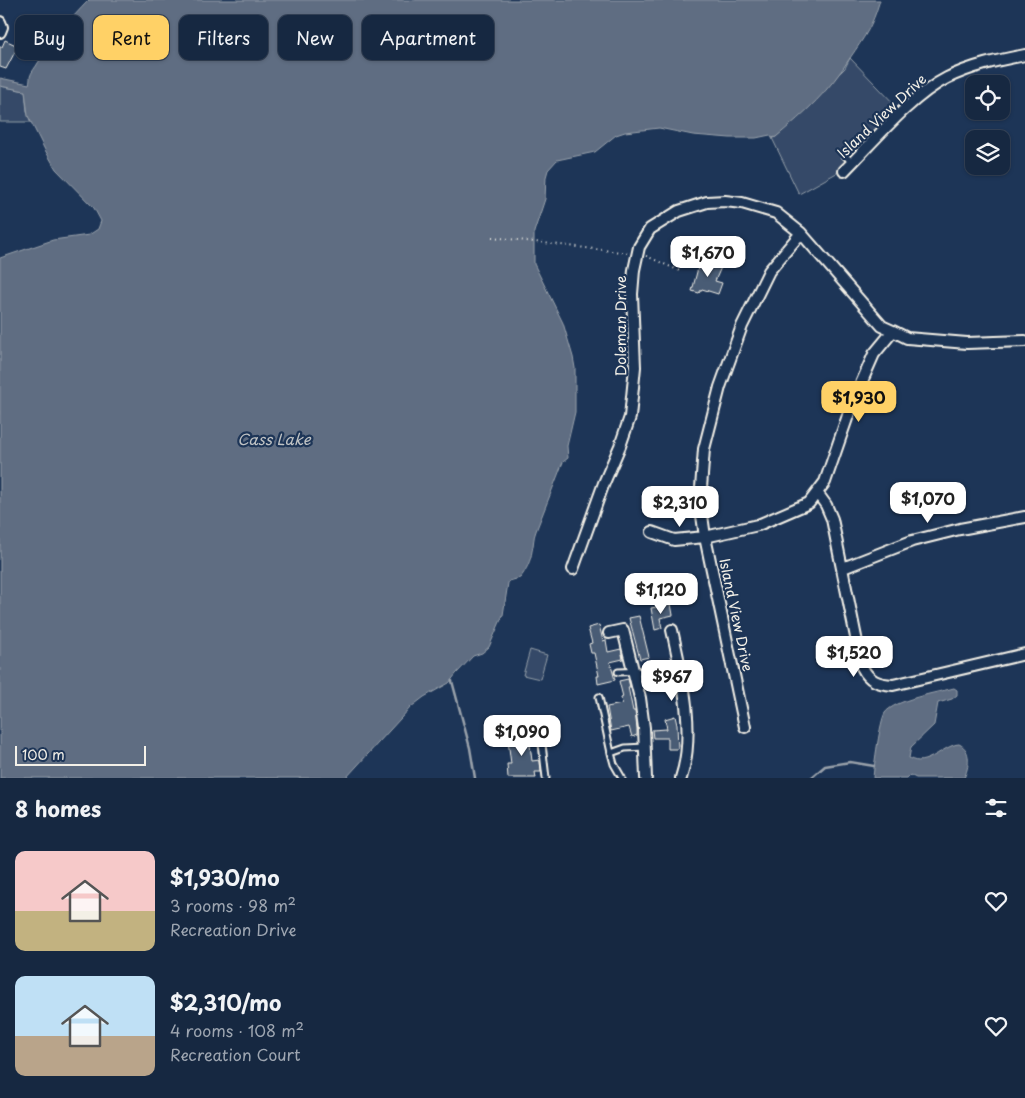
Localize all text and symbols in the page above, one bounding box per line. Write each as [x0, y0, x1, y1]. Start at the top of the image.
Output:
chip: Buy [15, 15, 83, 60]
chip: Rent [93, 15, 169, 60]
chip: Filters [179, 15, 268, 60]
chip: New [278, 15, 352, 60]
chip: Apartment [362, 15, 494, 60]
street label: Island View Drive [832, 69, 931, 163]
map controls [965, 75, 1010, 175]
button: locate [965, 75, 1010, 120]
button: layers [965, 130, 1010, 175]
pin: $1,670 [667, 236, 749, 278]
text: $1,670 [681, 240, 735, 264]
street label: Doleman Drive [610, 275, 631, 377]
pin: $1,930 [818, 380, 900, 423]
text: $1,930 [832, 385, 886, 409]
water label: Cass Lake [237, 427, 312, 450]
pin: $1,070 [887, 482, 969, 524]
pin: $2,310 [639, 486, 721, 528]
text: $1,070 [901, 486, 955, 510]
text: $2,310 [653, 490, 707, 514]
street label: Island View Drive [714, 556, 759, 673]
pin: $1,120 [620, 572, 702, 615]
text: $1,120 [636, 577, 686, 601]
pin: $1,520 [813, 636, 895, 678]
text: $1,520 [827, 640, 881, 664]
pin: $967 [642, 660, 702, 702]
text: $967 [652, 664, 692, 688]
pin: $1,090 [481, 714, 563, 757]
text: $1,090 [495, 719, 549, 743]
scale bar [15, 743, 146, 766]
text: 100 m [22, 744, 65, 765]
text: 8 homes [15, 792, 101, 824]
icon: filters [982, 794, 1010, 822]
text: $1,930/mo [170, 861, 280, 893]
icon: home [55, 871, 115, 931]
icon: heart [982, 887, 1010, 915]
text: 3 rooms · 98 m² [170, 893, 296, 917]
text: Recreation Drive [170, 917, 296, 941]
text: $2,310/mo [170, 986, 281, 1018]
icon: home [55, 996, 115, 1056]
icon: heart [982, 1012, 1010, 1040]
text: 4 rooms · 108 m² [170, 1018, 304, 1042]
text: Recreation Court [170, 1042, 301, 1066]

